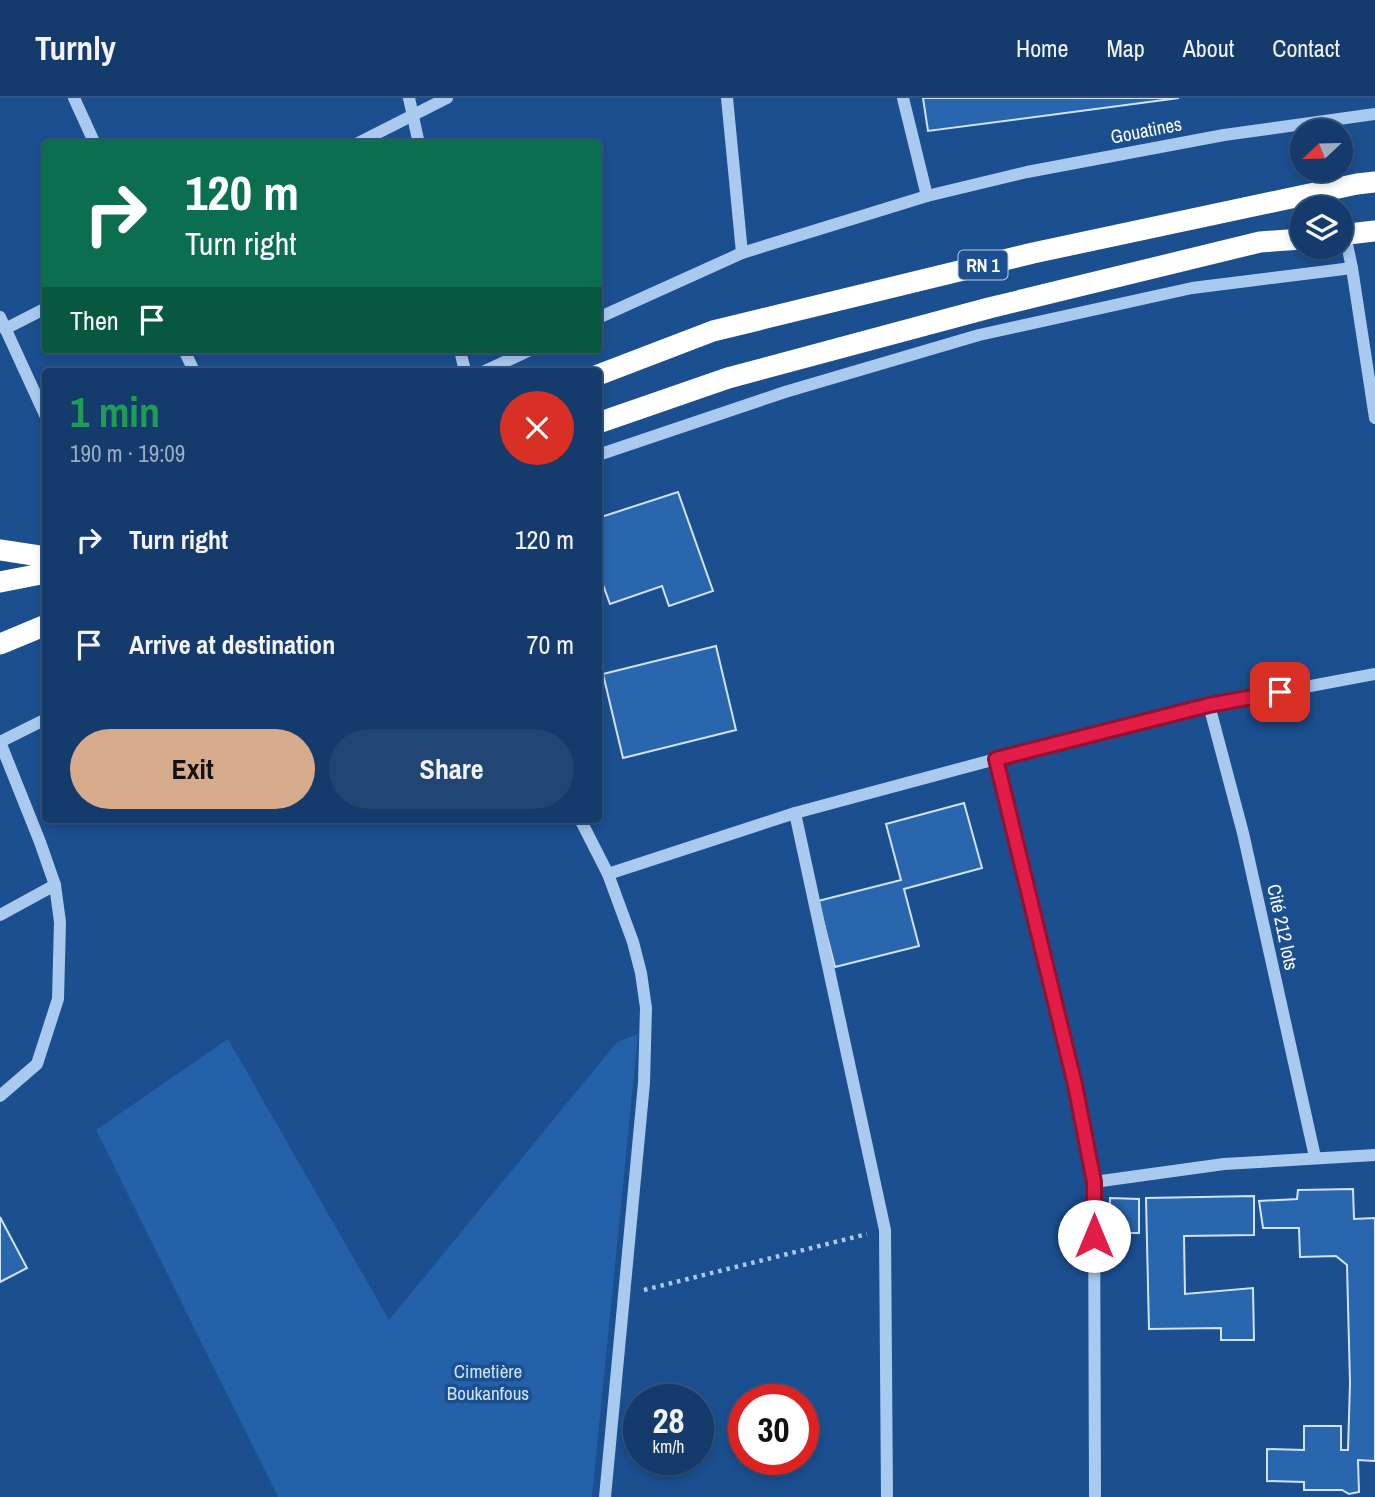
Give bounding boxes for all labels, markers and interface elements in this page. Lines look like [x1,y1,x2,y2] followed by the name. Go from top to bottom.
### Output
[35,26,116,70] text: Turnly
[1016,32,1068,64] text: Home
[1106,32,1145,64] text: Map
[1183,32,1234,64] text: About
[1272,32,1340,64] text: Contact
[1108,110,1184,150] street label: Gouatines
[1290,119,1353,182] north arrow
[1290,119,1353,259] map controls
[185,159,299,225] text: 120 m
[70,168,161,259] icon: right
[1290,196,1353,259] button: layers
[185,222,297,265] text: Turn right
[958,250,1007,280] road number: RN 1
[133,301,171,339] icon: arrive
[70,303,119,338] text: Then
[70,384,160,440] text: 1 min
[500,391,574,465] button: close
[70,438,185,469] text: 190 m · 19:09
[70,521,108,559] icon: right
[129,522,228,557] text: Turn right
[515,522,574,557] text: 120 m
[70,626,108,664] icon: arrive
[129,627,335,662] text: Arrive at destination
[527,627,574,662] text: 70 m
[1250,662,1310,722] pin
[1261,673,1299,711] icon: arrive
[70,729,315,809] button: Exit
[329,729,574,809] button: Share
[1261,882,1305,973] street label: Cité 212 lots
[1057,1199,1131,1273] position arrow
[447,1358,529,1406] park label: Cimetière Boukanfous
[728,1384,819,1475] speed limit sign: 30
[653,1397,684,1444] text: 28
[653,1434,685,1459] text: km/h

